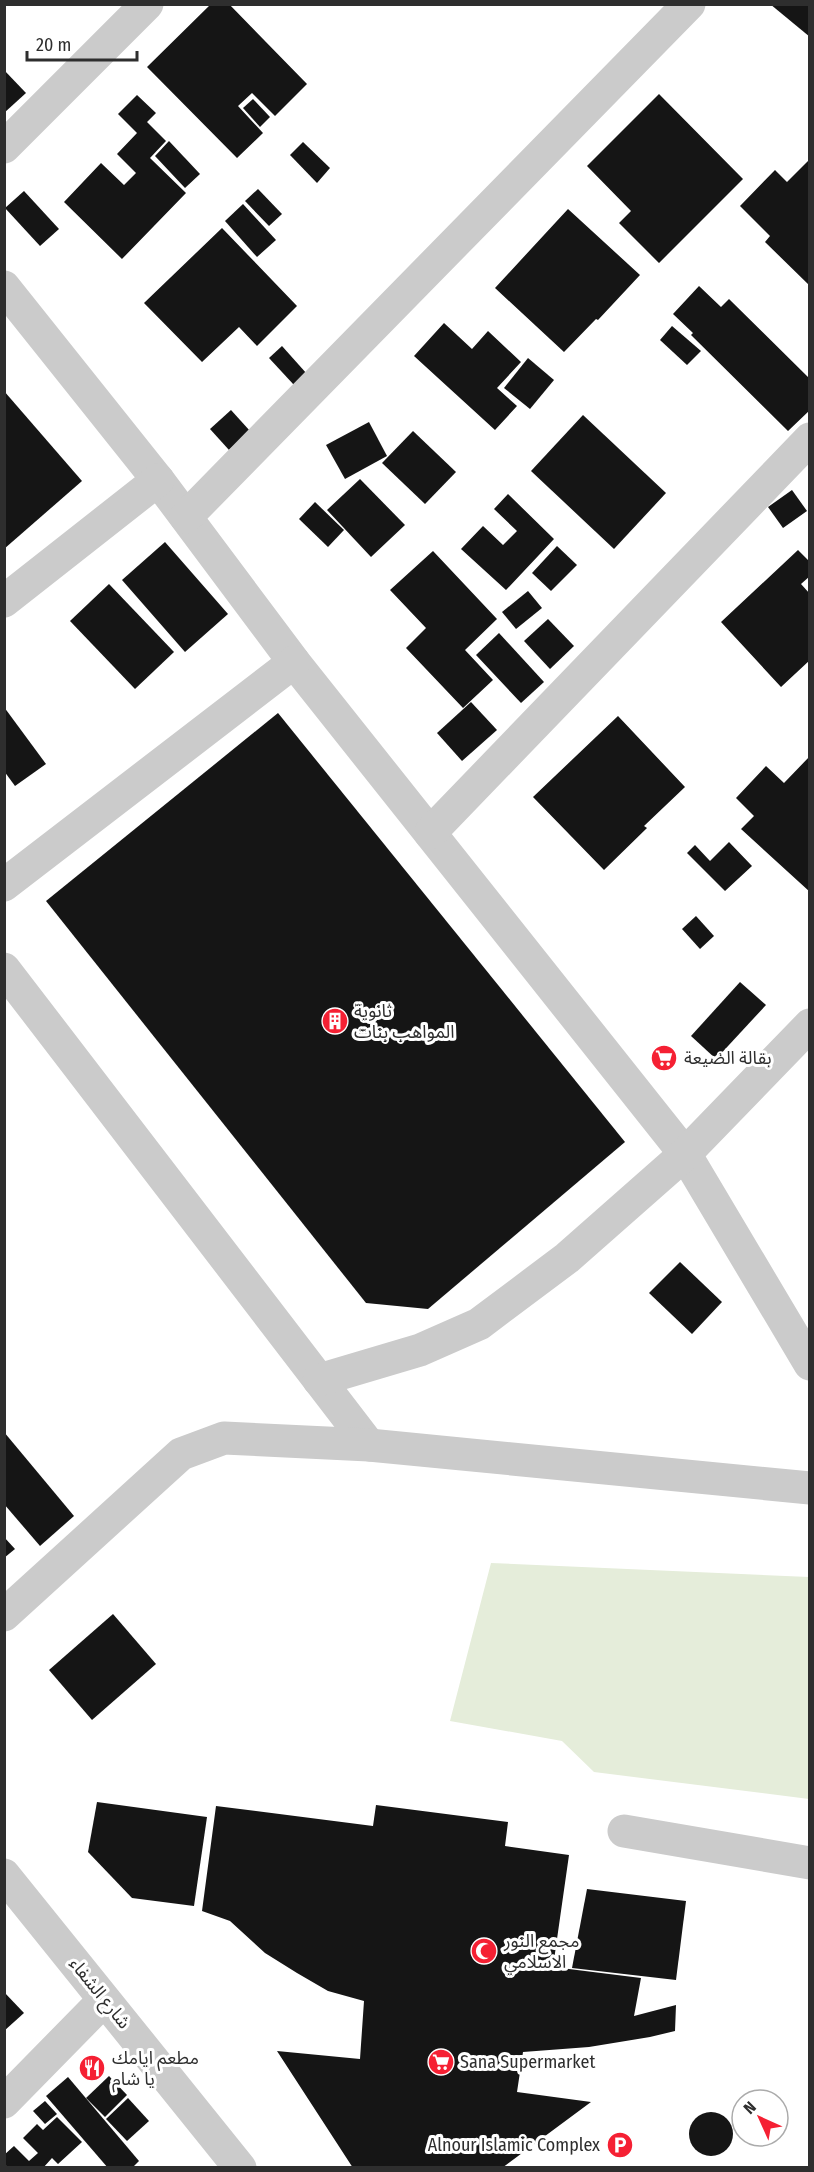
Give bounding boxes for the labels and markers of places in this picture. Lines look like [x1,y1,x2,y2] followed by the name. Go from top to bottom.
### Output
[354,1000,455,1043] place label: ثانوية المواهب بنات
[320,1006,350,1036] building icon: ثانوية المواهب بنات
[649,1043,679,1073] supermarket icon: بقالة الضيعة
[684,1047,772,1069] place label: بقالة الضيعة
[503,1930,579,1975] place label: مجمع النور الاسلامي
[469,1936,499,1966] mosque icon: مجمع النور الاسلامي
[112,2047,199,2093] place label: مطعم ايامك يا شام
[426,2047,456,2077] supermarket icon: Sana Supermarket
[460,2051,595,2073] place label: Sana Supermarket
[77,2053,107,2083] restaurant icon: مطعم ايامك يا شام
[605,2130,635,2160] parking icon: Alnour Islamic Complex
[428,2134,600,2156] place label: Alnour Islamic Complex

